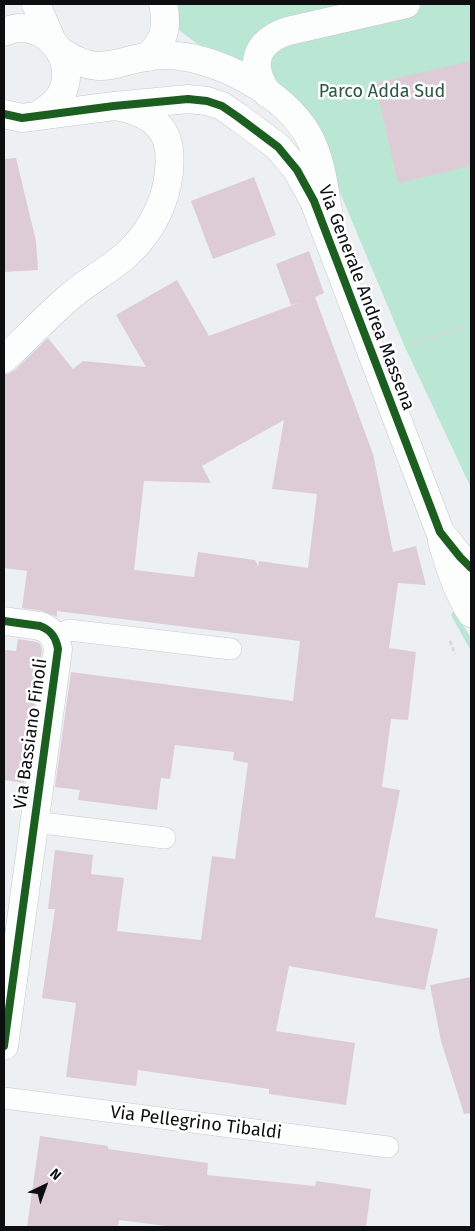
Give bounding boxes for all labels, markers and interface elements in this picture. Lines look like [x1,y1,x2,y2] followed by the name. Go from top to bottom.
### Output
[319,81,445,103] park label: Parco Adda Sud
[313,182,419,414] street label: Via Generale Andrea Massena
[10,657,52,811] street label: Via Bassiano Finoli
[109,1102,283,1144] street label: Via Pellegrino Tibaldi
[20,1161,70,1211] north arrow
[46,1165,65,1184] text: N

